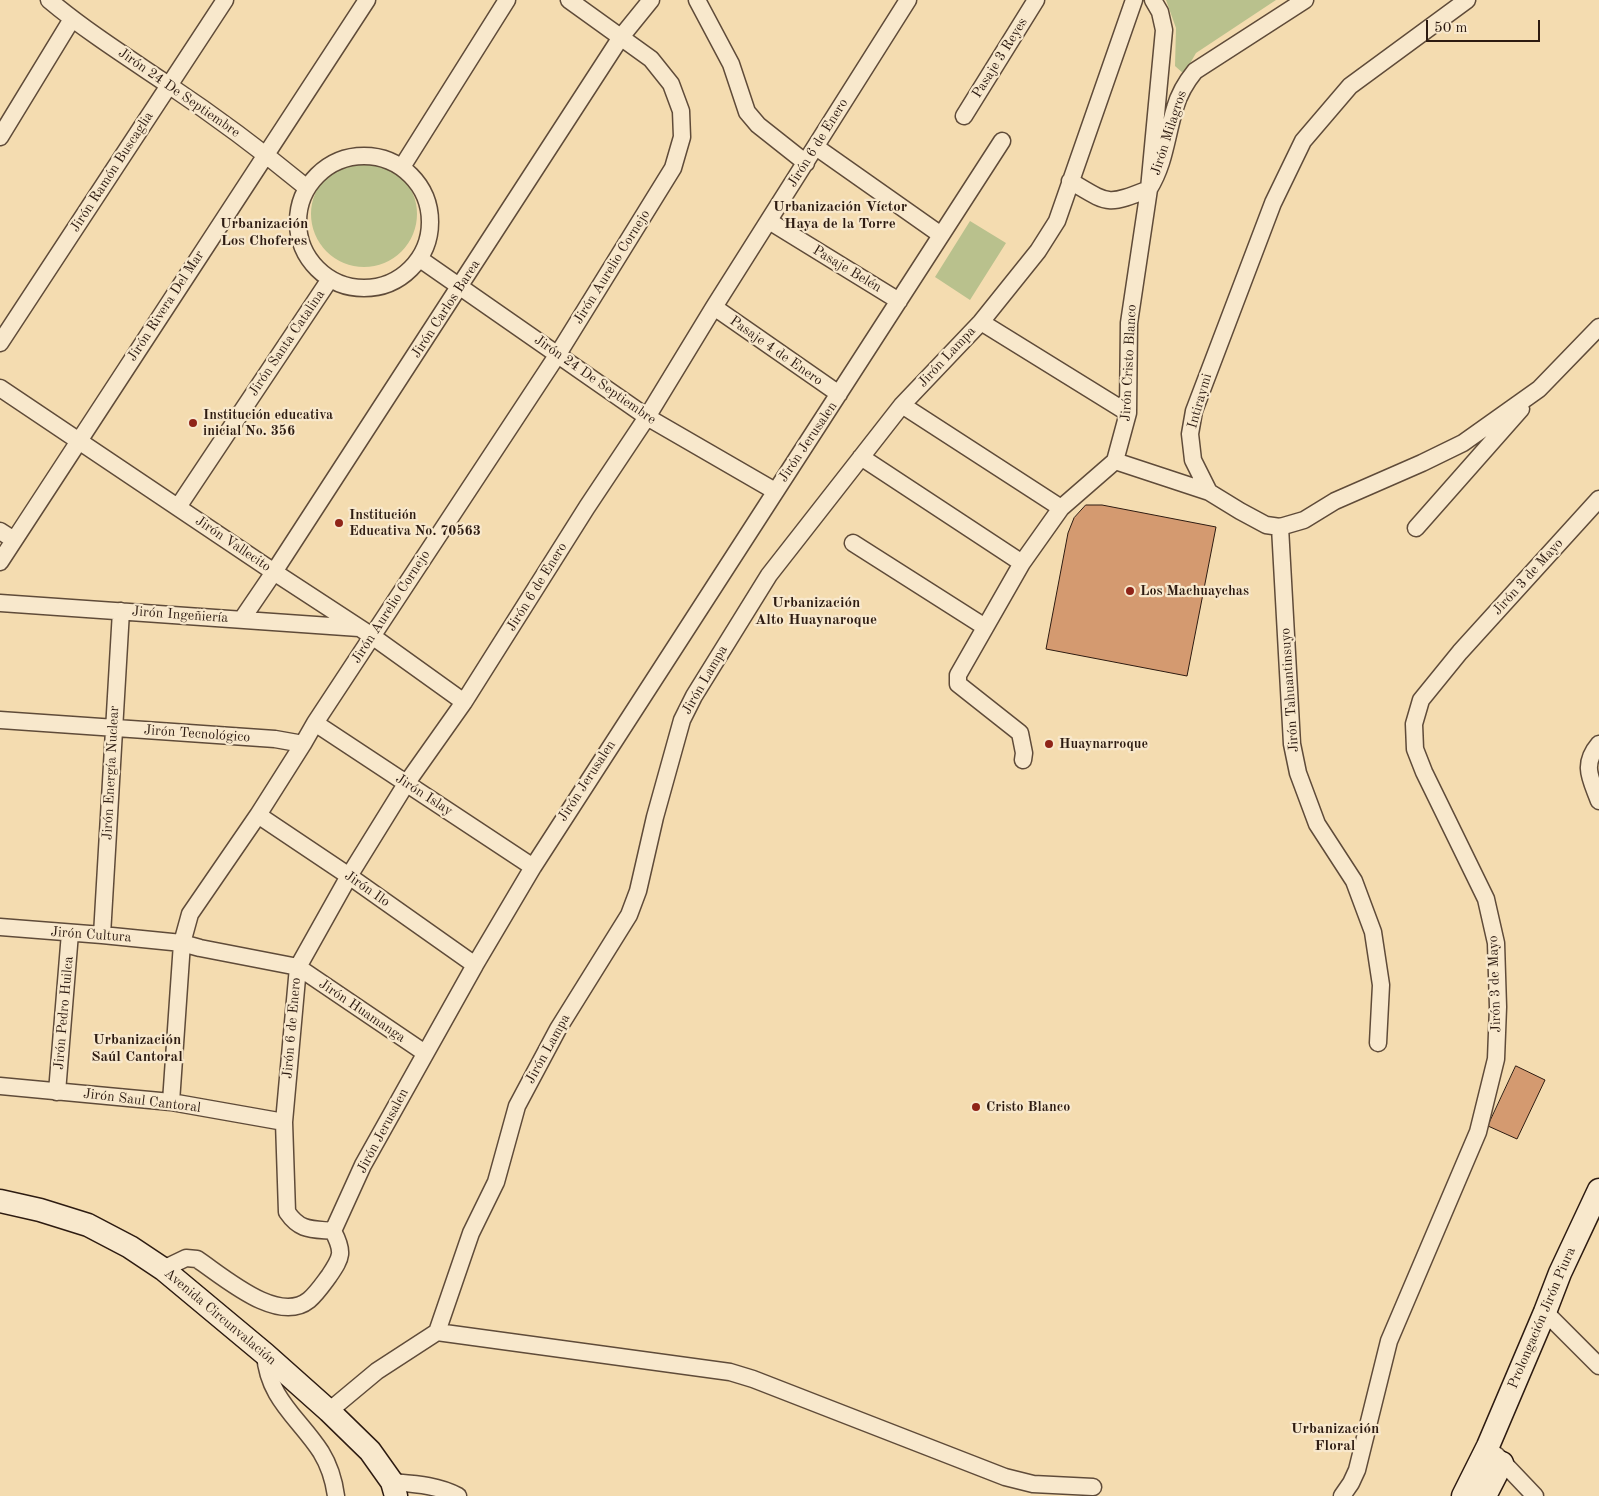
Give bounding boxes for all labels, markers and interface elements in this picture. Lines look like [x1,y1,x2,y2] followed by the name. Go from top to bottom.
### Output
[1429,10,1543,42] scale bar
[969,15,1031,101] street label: Pasaje 3 Reyes
[1434,21,1468,36] text: 50 m
[115,45,243,141] street label: Jirón 24 De Septiembre
[1147,89,1191,177] street label: Jirón Milagros
[784,95,852,191] street label: Jirón 6 de Enero
[67,109,157,235] street label: Jirón Ramón Buscaglia
[773,198,907,233] district label: Urbanización Víctor Haya de la Torre
[570,207,654,327] street label: Jirón Aurelio Cornejo
[220,215,308,250] district label: Urbanización Los Choferes
[809,242,885,296] street label: Pasaje Belén
[124,248,208,364] street label: Jirón Rivera Del Mar
[408,257,484,361] street label: Jirón Carlos Barea
[245,287,329,399] street label: Jirón Santa Catalina
[1118,304,1140,422] street label: Jirón Cristo Blanco
[726,313,826,389] street label: Pasaje 4 de Enero
[915,323,979,391] street label: Jirón Lampa
[531,332,659,428] street label: Jirón 24 De Septiembre
[1184,372,1216,430] street label: Intiraymi
[775,399,841,485] street label: Jirón Jerusalen
[203,407,333,440] place label: Institución educativa inicial No. 356
[187,417,199,429] marker: Institución educativa inicial No. 356
[349,507,481,540] place label: Institución Educativa No. 70563
[192,512,274,576] street label: Jirón Vallecito
[333,517,345,529] marker: Institución Educativa No. 70563
[1489,535,1567,619] street label: Jirón 3 de Mayo
[503,539,571,635] street label: Jirón 6 de Enero
[348,547,434,667] street label: Jirón Aurelio Cornejo
[1140,583,1249,599] place label: Los Machuaychas
[1124,585,1136,597] marker: Los Machuaychas
[755,594,877,629] district label: Urbanización Alto Huaynaroque
[131,603,229,627] street label: Jirón Ingeñiería
[1277,627,1303,753] street label: Jirón Tahuantinsuyo
[678,642,732,718] street label: Jirón Lampa
[99,705,123,841] street label: Jirón Energía Nuclear
[143,722,251,746] street label: Jirón Tecnológico
[1059,736,1148,752] place label: Huaynarroque
[554,737,620,825] street label: Jirón Jerusalen
[1043,738,1055,750] marker: Huaynarroque
[392,770,456,820] street label: Jirón Islay
[341,867,393,911] street label: Jirón Ilo
[50,924,132,946] street label: Jirón Cultura
[1485,935,1505,1033] street label: Jirón 3 de Mayo
[51,956,77,1070] street label: Jirón Pedro Huilca
[315,976,409,1046] street label: Jirón Huamanga
[279,977,305,1079] street label: Jirón 6 de Enero
[522,1011,574,1087] street label: Jirón Lampa
[91,1031,183,1066] district label: Urbanización Saúl Cantoral
[82,1085,202,1117] street label: Jirón Saul Cantoral
[354,1086,412,1176] street label: Jirón Jerusalen
[986,1099,1070,1115] place label: Cristo Blanco
[970,1101,982,1113] marker: Cristo Blanco
[1505,1245,1579,1391] street label: Prolongación Jirón Piura
[160,1265,280,1369] street label: Avenida Circunvalación
[1291,1420,1379,1455] district label: Urbanización Floral

